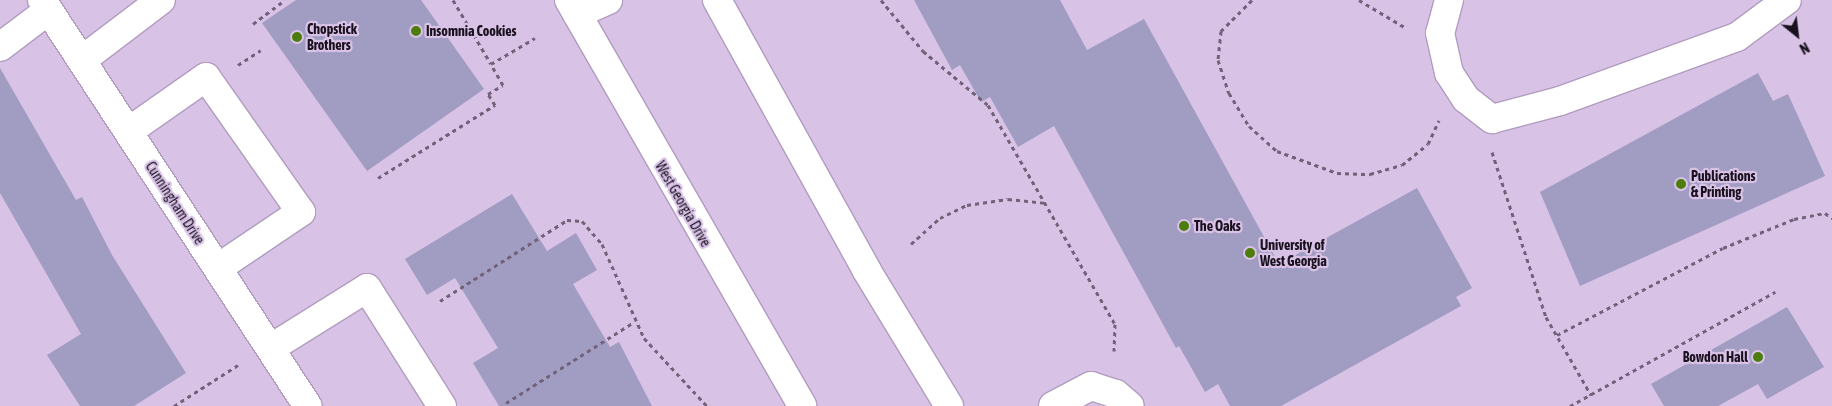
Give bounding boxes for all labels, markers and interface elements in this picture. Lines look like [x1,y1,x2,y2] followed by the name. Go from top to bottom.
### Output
[1772,10,1822,60] north arrow
[307,21,357,54] place label: Chopstick Brothers
[426,23,516,39] place label: Insomnia Cookies
[410,25,422,37] marker: Insomnia Cookies
[291,31,303,43] marker: Chopstick Brothers
[1797,39,1812,57] text: N
[652,158,714,250] street label: West Georgia Drive
[142,159,208,247] street label: Cunningham Drive
[1691,168,1755,200] place label: Publications & Printing
[1675,178,1687,190] marker: Publications & Printing
[1194,218,1241,234] place label: The Oaks
[1178,220,1190,232] marker: The Oaks
[1260,237,1327,270] place label: University of West Georgia
[1244,247,1256,259] marker: University of West Georgia
[1683,349,1748,365] place label: Bowdon Hall
[1752,351,1764,363] marker: Bowdon Hall

